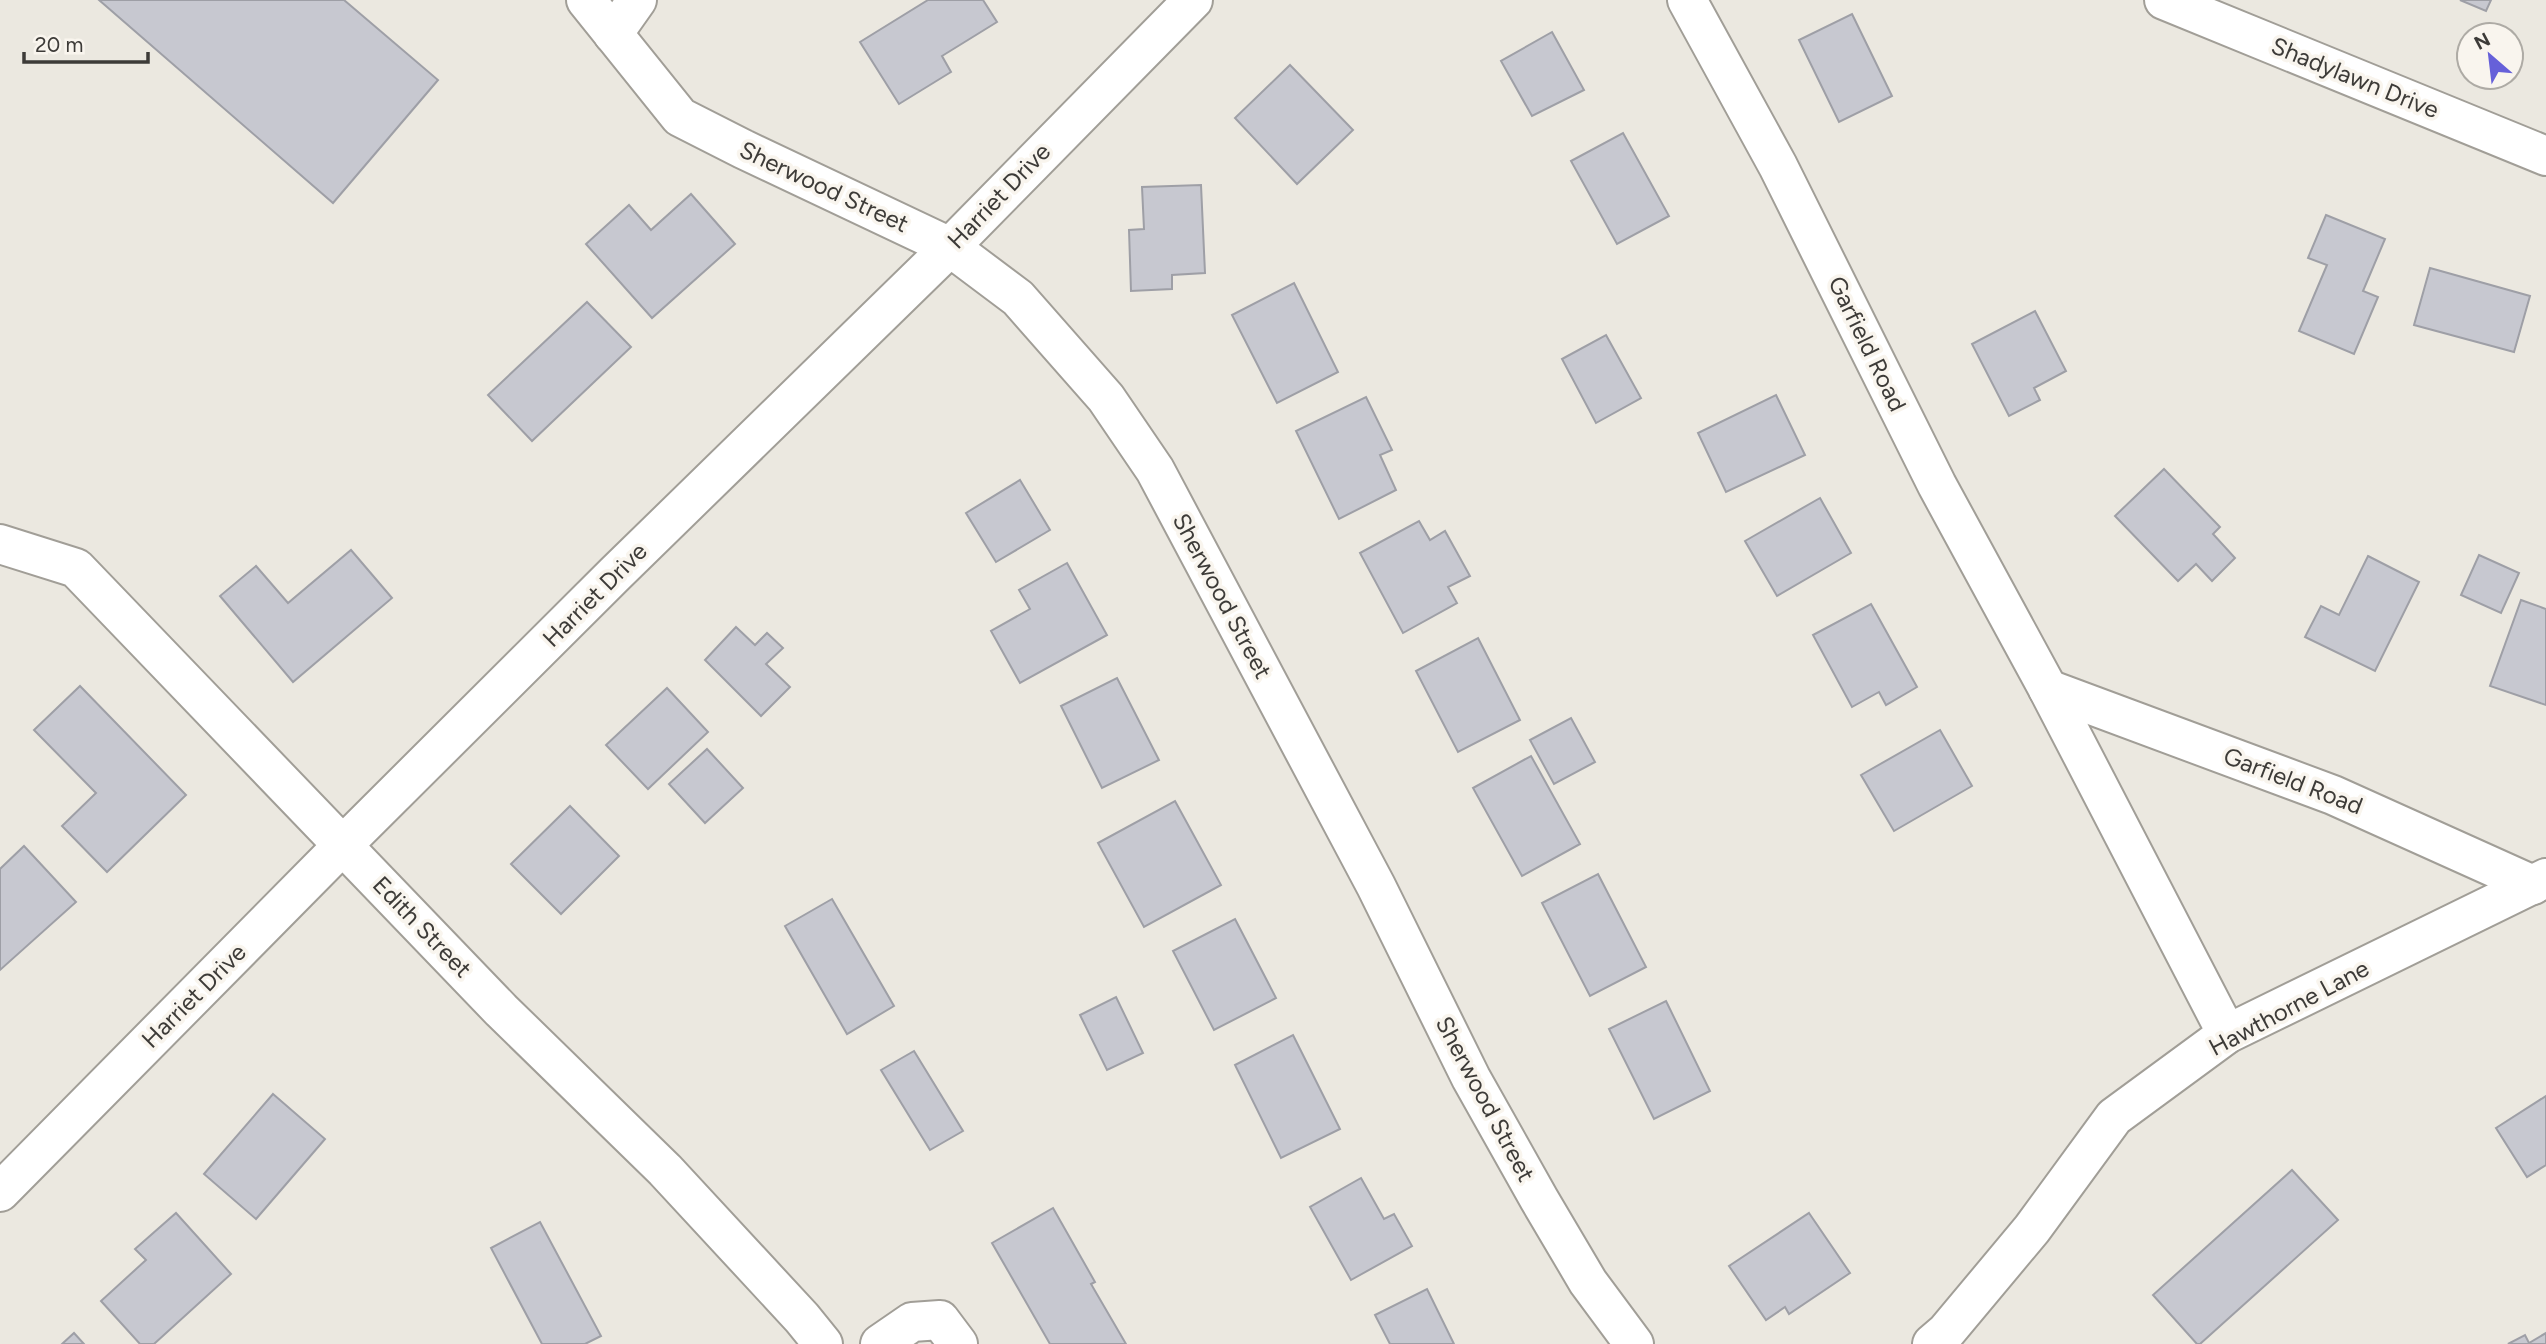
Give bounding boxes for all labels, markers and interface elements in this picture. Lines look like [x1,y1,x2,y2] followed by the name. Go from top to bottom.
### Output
[24,21,149,65] scale bar
[2455,21,2525,91] north arrow
[2470,28,2494,55] text: N
[2267,31,2443,124] street label: Shadylawn Drive
[35,32,83,57] text: 20 m
[735,135,913,238] street label: Sherwood Street
[941,137,1056,255] street label: Harriet Drive
[1822,272,1913,416] street label: Garfield Road
[1167,508,1278,683] street label: Sherwood Street
[536,536,653,653] street label: Harriet Drive
[2220,741,2367,820] street label: Garfield Road
[367,870,478,983] street label: Edith Street
[135,937,252,1054] street label: Harriet Drive
[2204,953,2374,1062] street label: Hawthorne Lane
[1430,1011,1541,1186] street label: Sherwood Street

